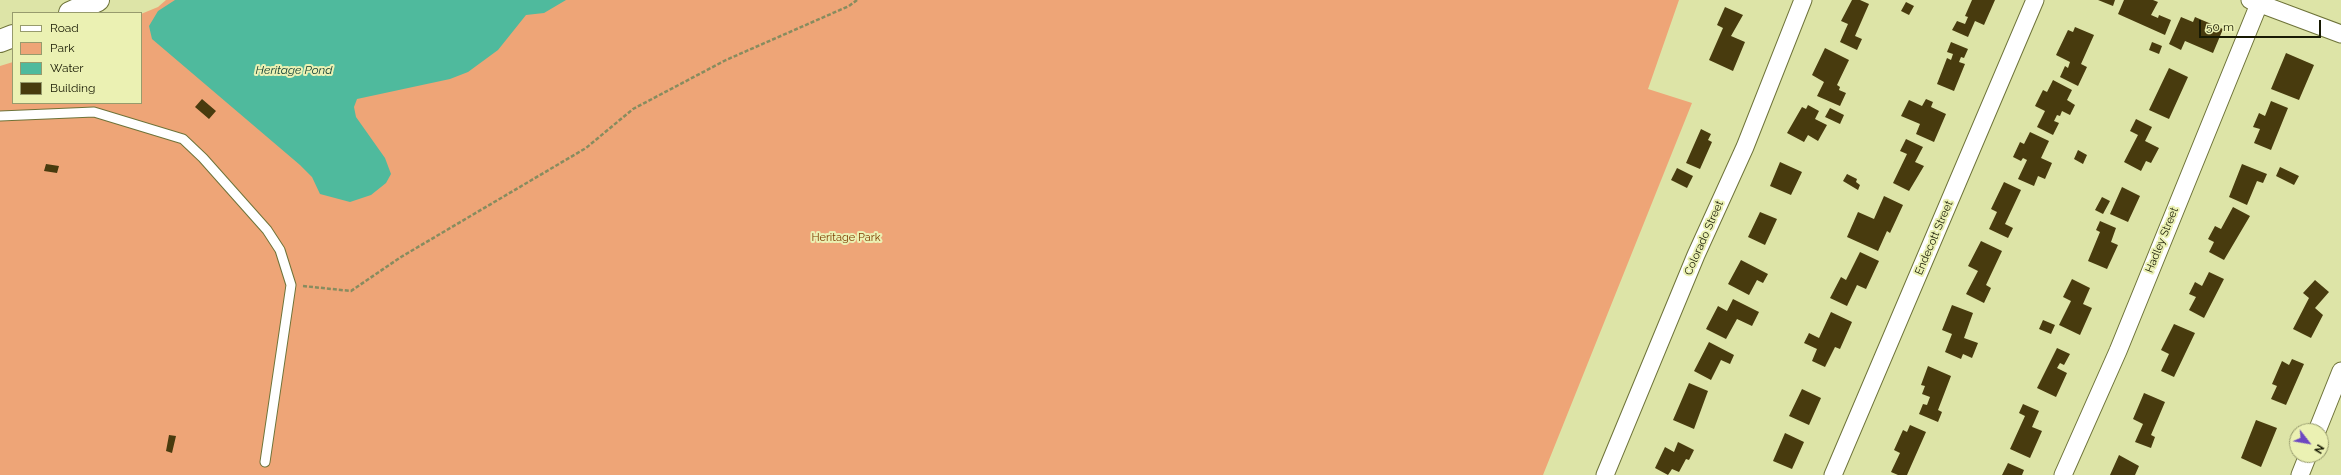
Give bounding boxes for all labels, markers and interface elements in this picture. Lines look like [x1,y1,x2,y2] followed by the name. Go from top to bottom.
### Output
[12,12,142,104] legend
[2201,12,2323,38] scale bar
[2206,20,2234,34] text: 50 m
[50,21,79,35] text: Road
[50,41,75,55] text: Park
[50,61,84,75] text: Water
[256,63,332,77] water label: Heritage Pond
[50,81,96,95] text: Building
[1682,199,1726,277] street label: Colorado Street
[1912,199,1956,277] street label: Endecott Street
[2143,205,2181,275] street label: Hadley Street
[812,231,880,245] park label: Heritage Park
[2289,423,2329,463] north arrow
[2311,442,2327,456] text: N

